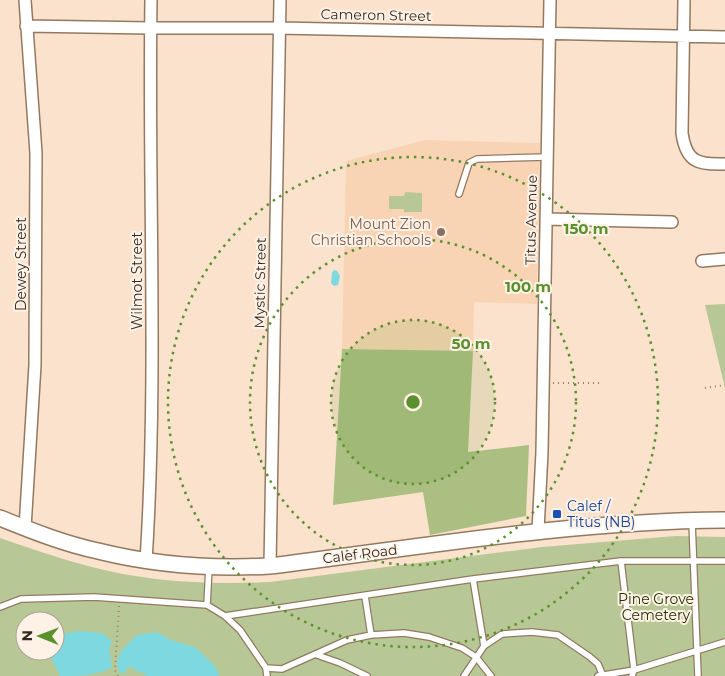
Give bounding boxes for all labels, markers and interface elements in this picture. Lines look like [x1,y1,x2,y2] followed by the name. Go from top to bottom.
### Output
[320,5,432,25] street label: Cameron Street
[521,175,541,265] street label: Titus Avenue
[311,215,431,249] place label: Mount Zion Christian Schools
[12,217,30,311] street label: Dewey Street
[564,219,608,238] text: 150 m
[435,226,447,238] marker: Mount Zion Christian Schools
[128,232,146,330] street label: Wilmot Street
[250,237,270,329] street label: Mystic Street
[505,277,551,296] text: 100 m
[451,334,491,353] text: 50 m
[404,393,422,411] centre of rings
[567,497,635,531] place label: Calef / Titus (NB)
[551,508,563,520] marker: Calef / Titus (NB)
[322,540,398,568] street label: Calef Road
[618,590,694,624] park label: Pine Grove Cemetery
[15,611,65,661] north arrow
[18,630,36,642] text: N

